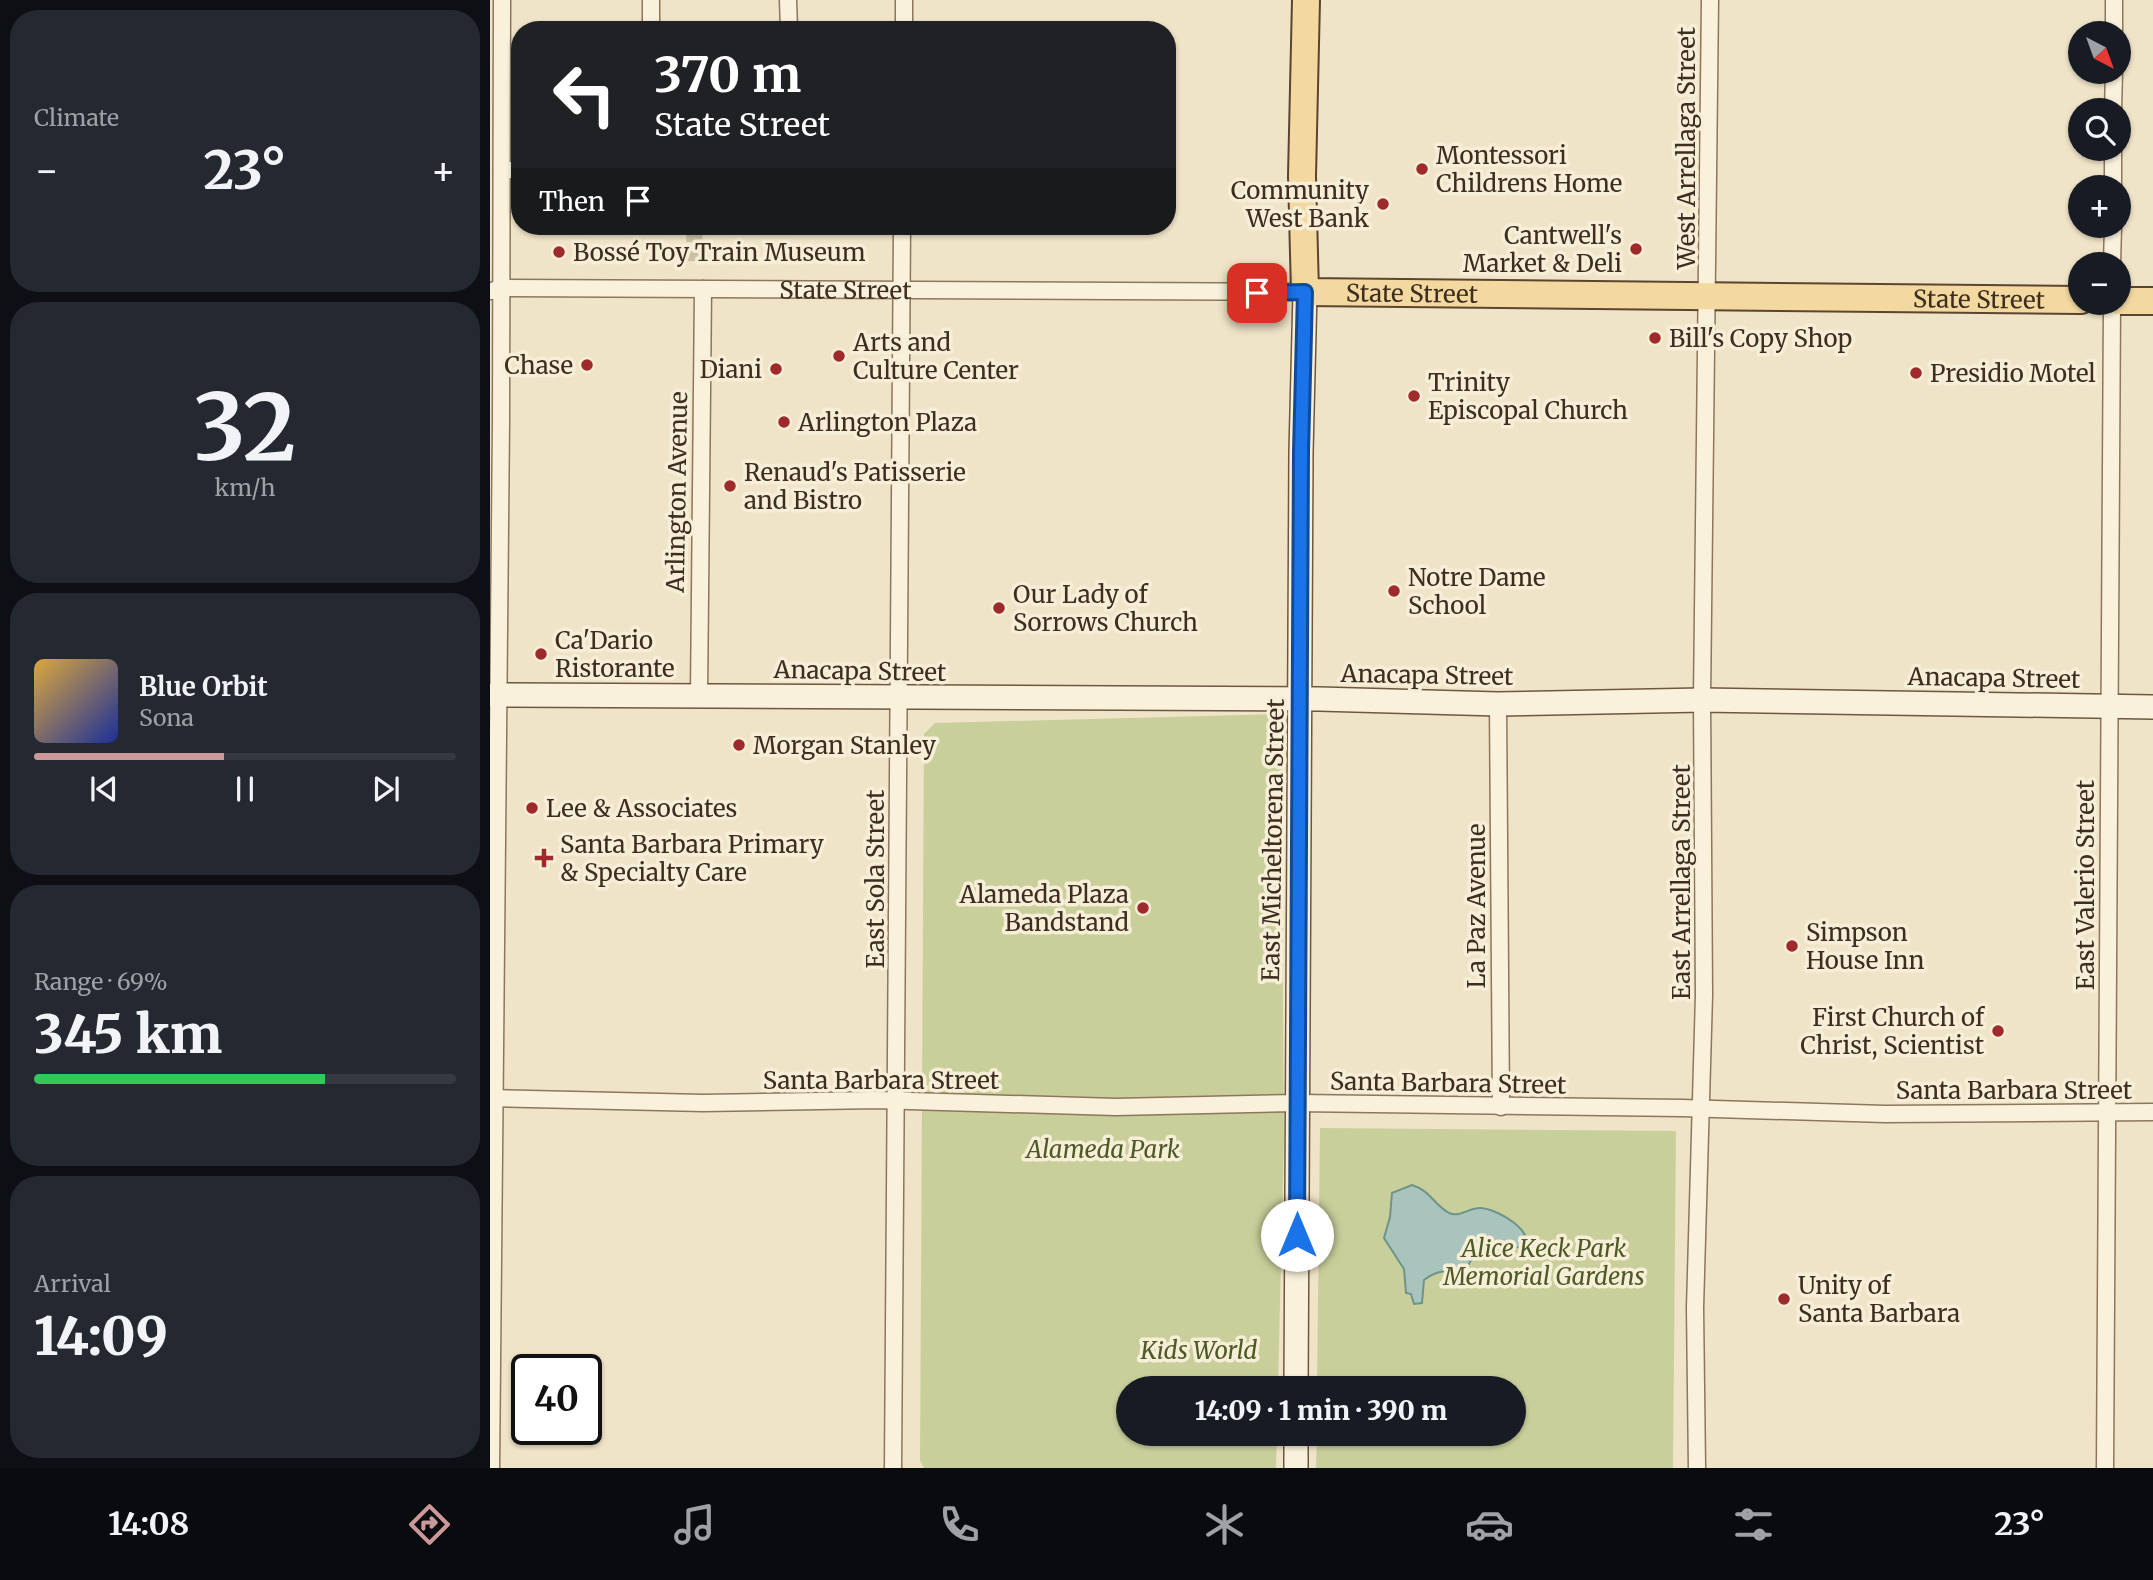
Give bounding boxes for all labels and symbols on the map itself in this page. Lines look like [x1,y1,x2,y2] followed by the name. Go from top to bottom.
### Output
[2068,21,2132,84] north arrow
[1671,26,1702,270] street label: West Arrellaga Street
[1436,140,1622,199] place label: Montessori Childrens Home
[1414,161,1430,177] marker: Montessori Childrens Home
[1231,175,1370,234] place label: Community West Bank
[1375,196,1391,212] marker: Community West Bank
[1463,220,1622,279] place label: Cantwell's Market & Deli
[573,237,866,268] place label: Bossé Toy Train Museum
[1628,241,1644,257] marker: Cantwell's Market & Deli
[551,244,567,260] marker: Bossé Toy Train Museum
[1227,263,1287,323] pin
[779,274,912,306] street label: State Street
[1346,277,1479,309] street label: State Street
[1913,283,2046,315] street label: State Street
[1669,323,1852,354] place label: Bill's Copy Shop
[852,327,1019,386] place label: Arts and Culture Center
[1647,330,1663,346] marker: Bill's Copy Shop
[831,348,847,364] marker: Arts and Culture Center
[504,350,573,381] place label: Chase
[700,354,762,385] place label: Diani
[579,357,595,373] marker: Chase
[1930,358,2096,389] place label: Presidio Motel
[768,361,784,377] marker: Diani
[1908,365,1924,381] marker: Presidio Motel
[1428,367,1628,426] place label: Trinity Episcopal Church
[1406,388,1422,404] marker: Trinity Episcopal Church
[660,391,694,594] street label: Arlington Avenue
[797,407,977,438] place label: Arlington Plaza
[776,414,792,430] marker: Arlington Plaza
[744,457,966,516] place label: Renaud's Patisserie and Bistro
[722,478,738,494] marker: Renaud's Patisserie and Bistro
[1408,562,1546,621] place label: Notre Dame School
[1013,579,1198,638] place label: Our Lady of Sorrows Church
[1386,583,1402,599] marker: Notre Dame School
[991,600,1007,616] marker: Our Lady of Sorrows Church
[555,625,674,684] place label: Ca'Dario Ristorante
[533,646,549,662] marker: Ca'Dario Ristorante
[772,654,947,688] street label: Anacapa Street
[1339,658,1514,692] street label: Anacapa Street
[1906,661,2081,695] street label: Anacapa Street
[1255,698,1291,982] street label: East Micheltorena Street
[753,730,936,761] place label: Morgan Stanley
[731,737,747,753] marker: Morgan Stanley
[1666,763,1697,1000] street label: East Arrellaga Street
[2070,779,2101,990] street label: East Valerio Street
[860,789,891,968] street label: East Sola Street
[546,793,737,824] place label: Lee & Associates
[524,800,540,816] marker: Lee & Associates
[1461,823,1492,989] street label: La Paz Avenue
[560,829,824,888] place label: Santa Barbara Primary & Specialty Care
[534,848,554,868] marker: Santa Barbara Primary & Specialty Care
[959,879,1129,938] place label: Alameda Plaza Bandstand
[1135,900,1151,916] marker: Alameda Plaza Bandstand
[1806,917,1924,976] place label: Simpson House Inn
[1784,938,1800,954] marker: Simpson House Inn
[1800,1002,1985,1061] place label: First Church of Christ, Scientist
[1990,1023,2006,1039] marker: First Church of Christ, Scientist
[763,1065,1000,1096] street label: Santa Barbara Street
[1330,1065,1567,1101] street label: Santa Barbara Street
[1896,1075,2133,1106] street label: Santa Barbara Street
[1024,1134,1180,1165] park label: Alameda Park
[1260,1198,1334,1272] position arrow
[1442,1233,1645,1292] park label: Alice Keck Park Memorial Gardens
[1798,1270,1960,1329] place label: Unity of Santa Barbara
[1776,1291,1792,1307] marker: Unity of Santa Barbara
[1140,1335,1257,1366] park label: Kids World
[511,1354,602,1445] speed limit sign: 40

